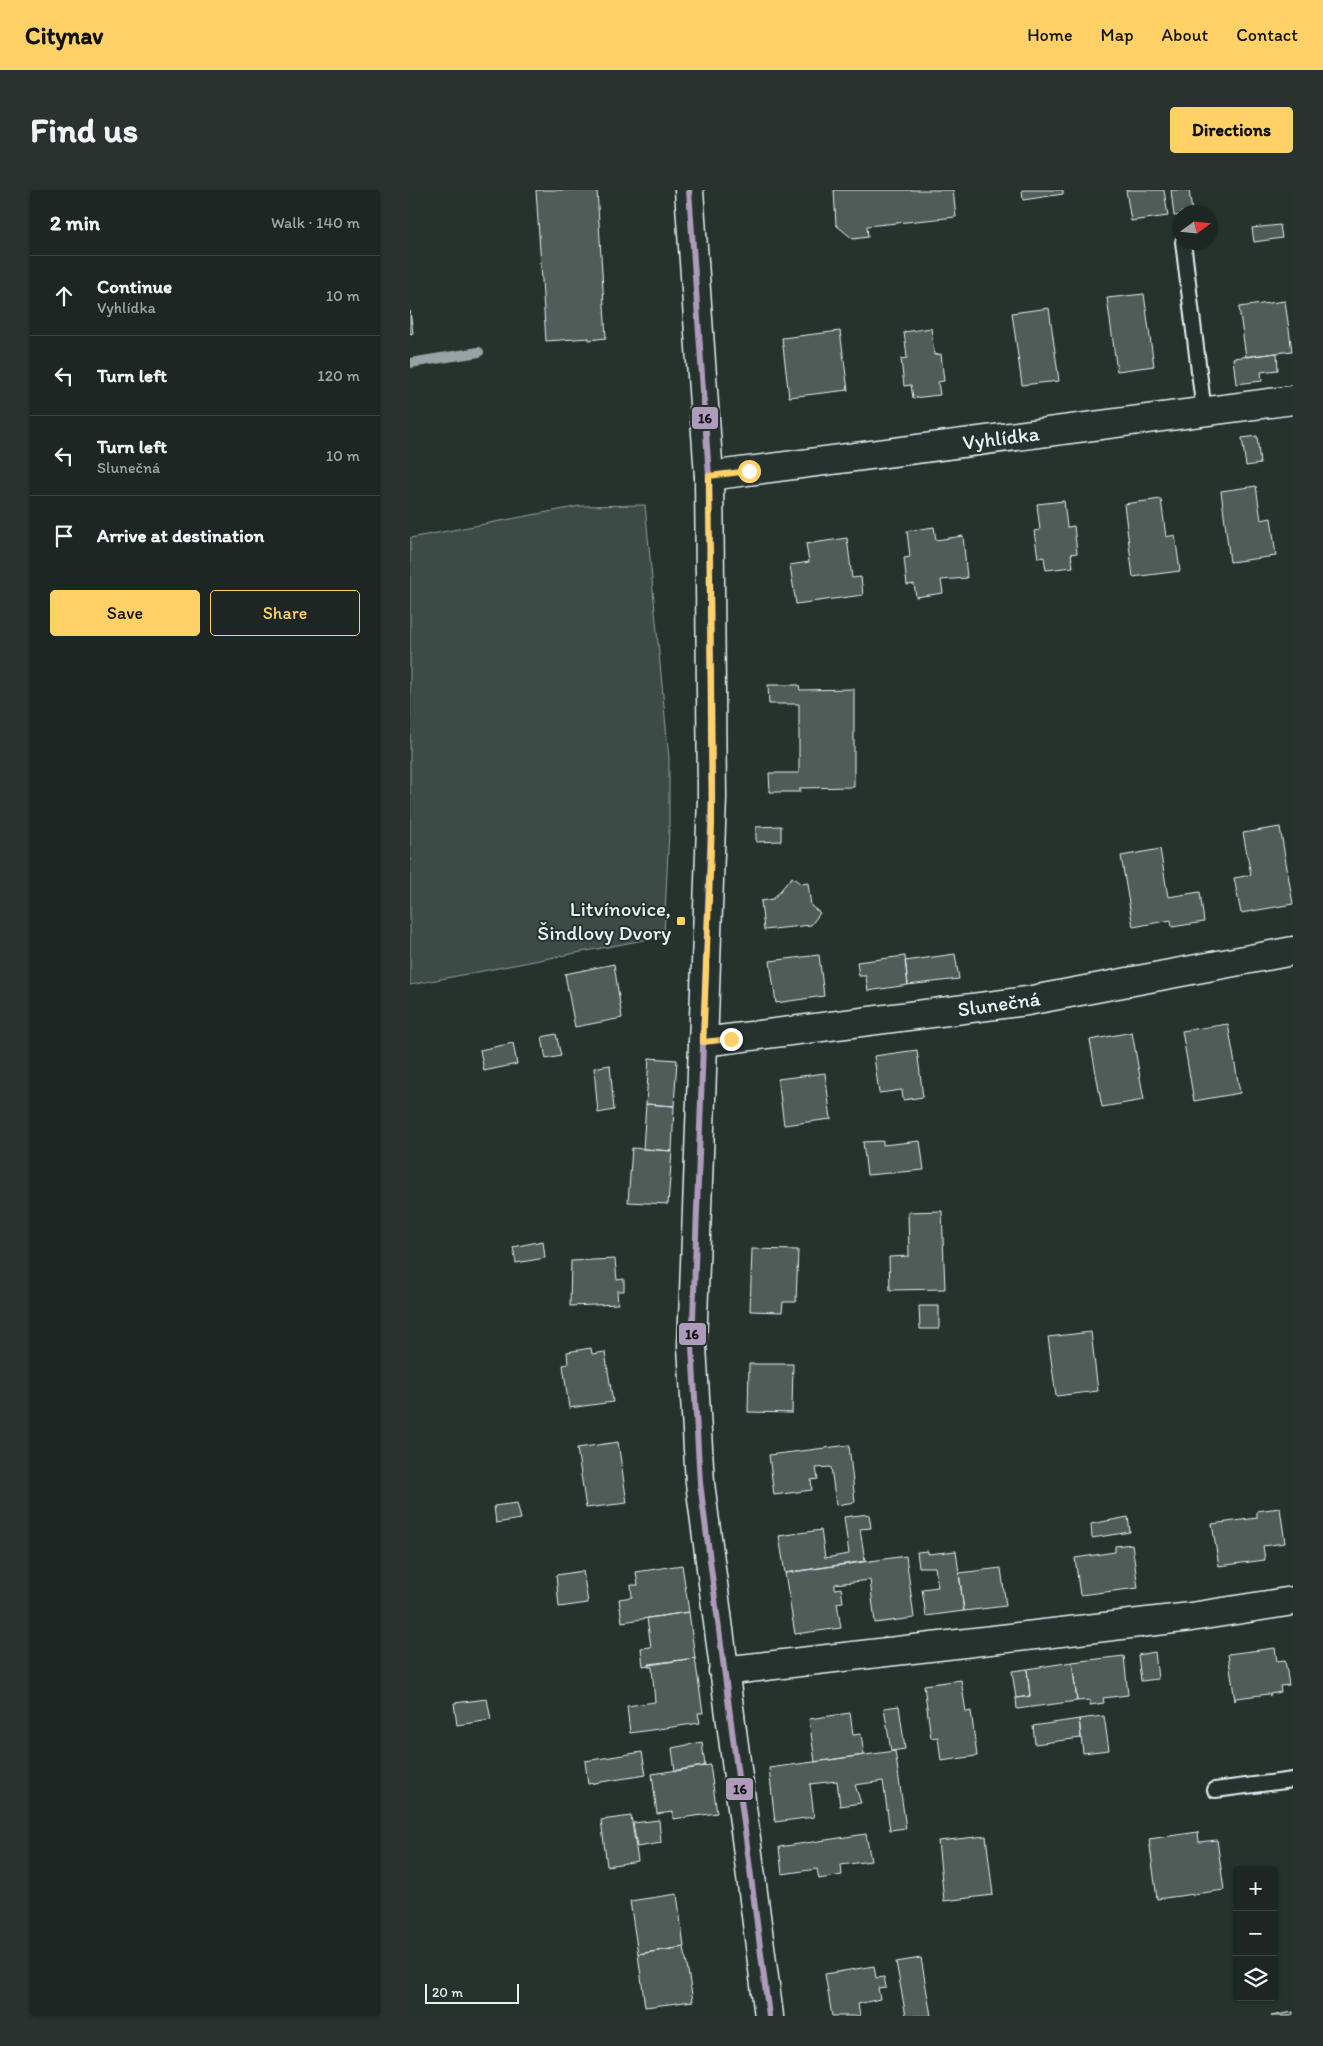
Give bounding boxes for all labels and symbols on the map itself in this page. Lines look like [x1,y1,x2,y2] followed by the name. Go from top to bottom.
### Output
[1173,205,1218,250] north arrow
[691,406,719,430] line badge: 16
[698,410,713,427] text: 16
[961,420,1041,455] street label: Vyhlídka
[738,460,761,483] route start
[537,896,671,945] place label: Litvínovice, Šindlovy Dvory
[675,915,687,927] marker: Litvínovice, Šindlovy Dvory
[956,985,1042,1022] street label: Slunečná
[720,1028,743,1051] route end
[678,1322,707,1346] line badge: 16
[685,1326,700,1343] text: 16
[725,1777,754,1801] line badge: 16
[733,1781,748,1798] text: 16
[425,1981,519,2004] scale bar

